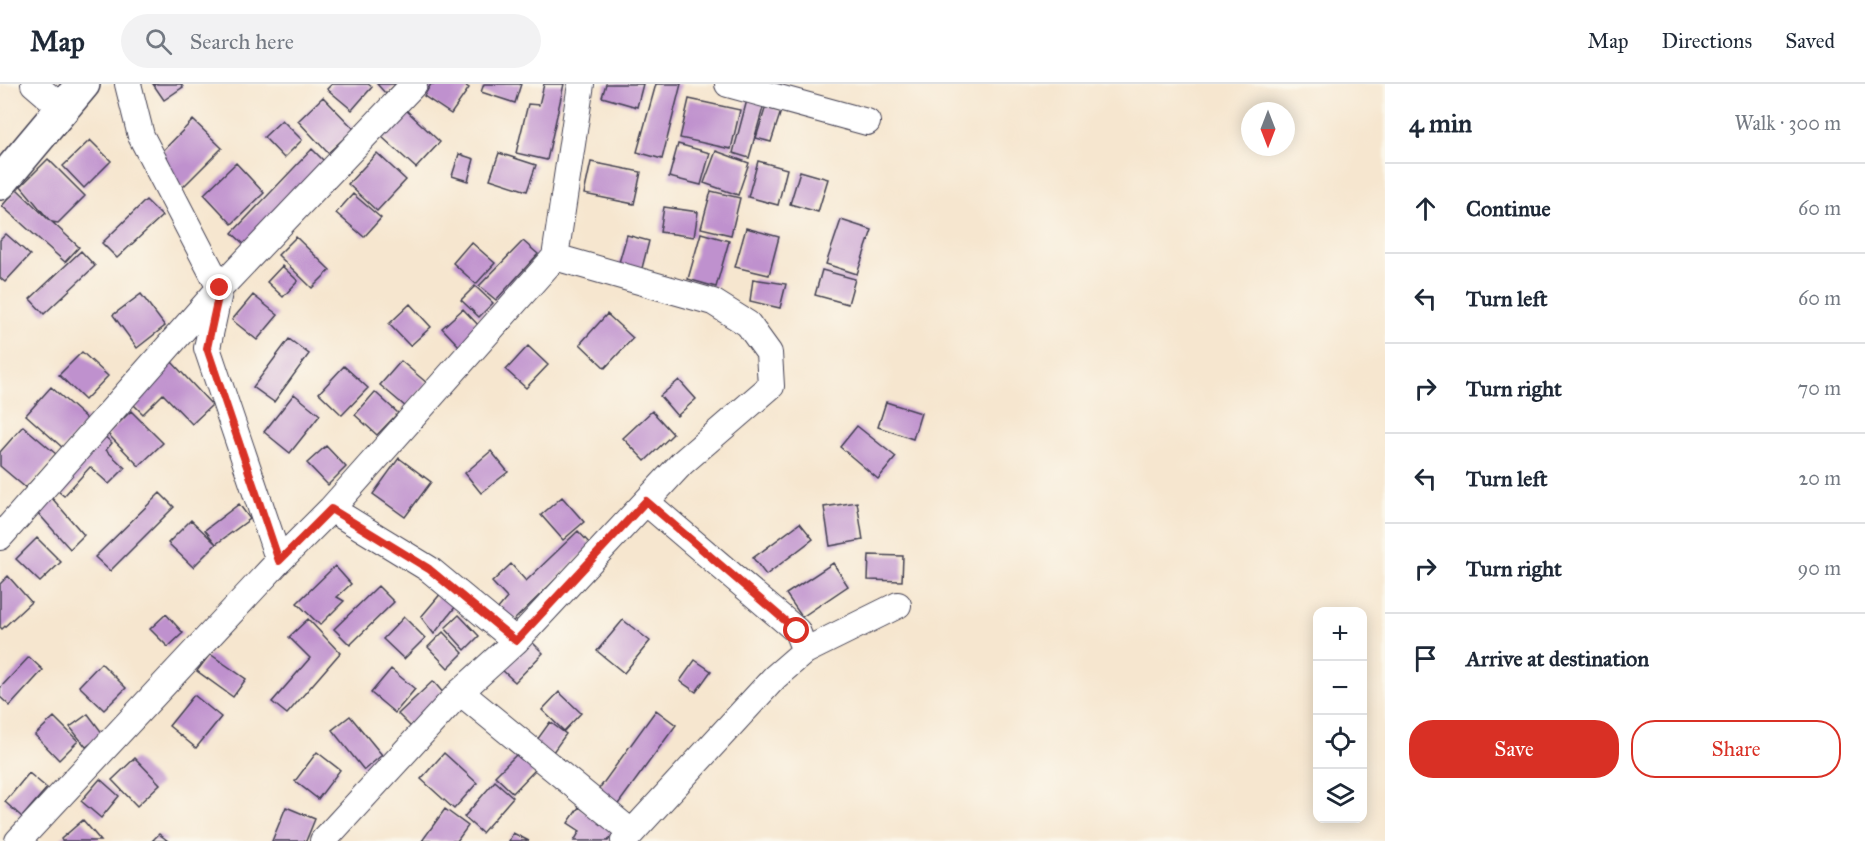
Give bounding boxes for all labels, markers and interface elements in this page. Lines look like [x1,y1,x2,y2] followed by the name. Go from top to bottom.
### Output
[121,14,541,68] search box
[30,24,85,59] text: Map
[142,25,175,58] icon: search
[190,28,294,55] text: Search here
[1588,28,1629,54] text: Map
[1662,28,1752,54] text: Directions
[1785,28,1835,54] text: Saved
[1241,102,1295,156] north arrow
[1409,107,1472,139] text: 4 min
[1734,111,1841,135] text: Walk · 300 m
[1409,192,1442,225] icon: ahead
[1466,195,1551,222] text: Continue
[1798,196,1841,220] text: 60 m
[206,274,232,300] route end
[1409,282,1442,315] icon: left
[1466,285,1548,312] text: Turn left
[1798,286,1841,310] text: 60 m
[1409,372,1442,405] icon: right
[1466,375,1562,402] text: Turn right
[1798,376,1841,400] text: 70 m
[1409,462,1442,495] icon: left
[1466,465,1548,492] text: Turn left
[1798,466,1841,490] text: 20 m
[1409,552,1442,585] icon: right
[1466,555,1562,582] text: Turn right
[1798,556,1841,580] text: 90 m
[1313,607,1367,823] map controls
[1313,607,1367,661] button: +
[783,617,809,643] route start
[1409,642,1442,675] icon: arrive
[1466,645,1649,672] text: Arrive at destination
[1313,661,1367,715] button: −
[1313,715,1367,769] button: locate
[1409,720,1619,778] button: Save
[1631,720,1841,778] button: Share
[1313,769,1367,823] button: layers

